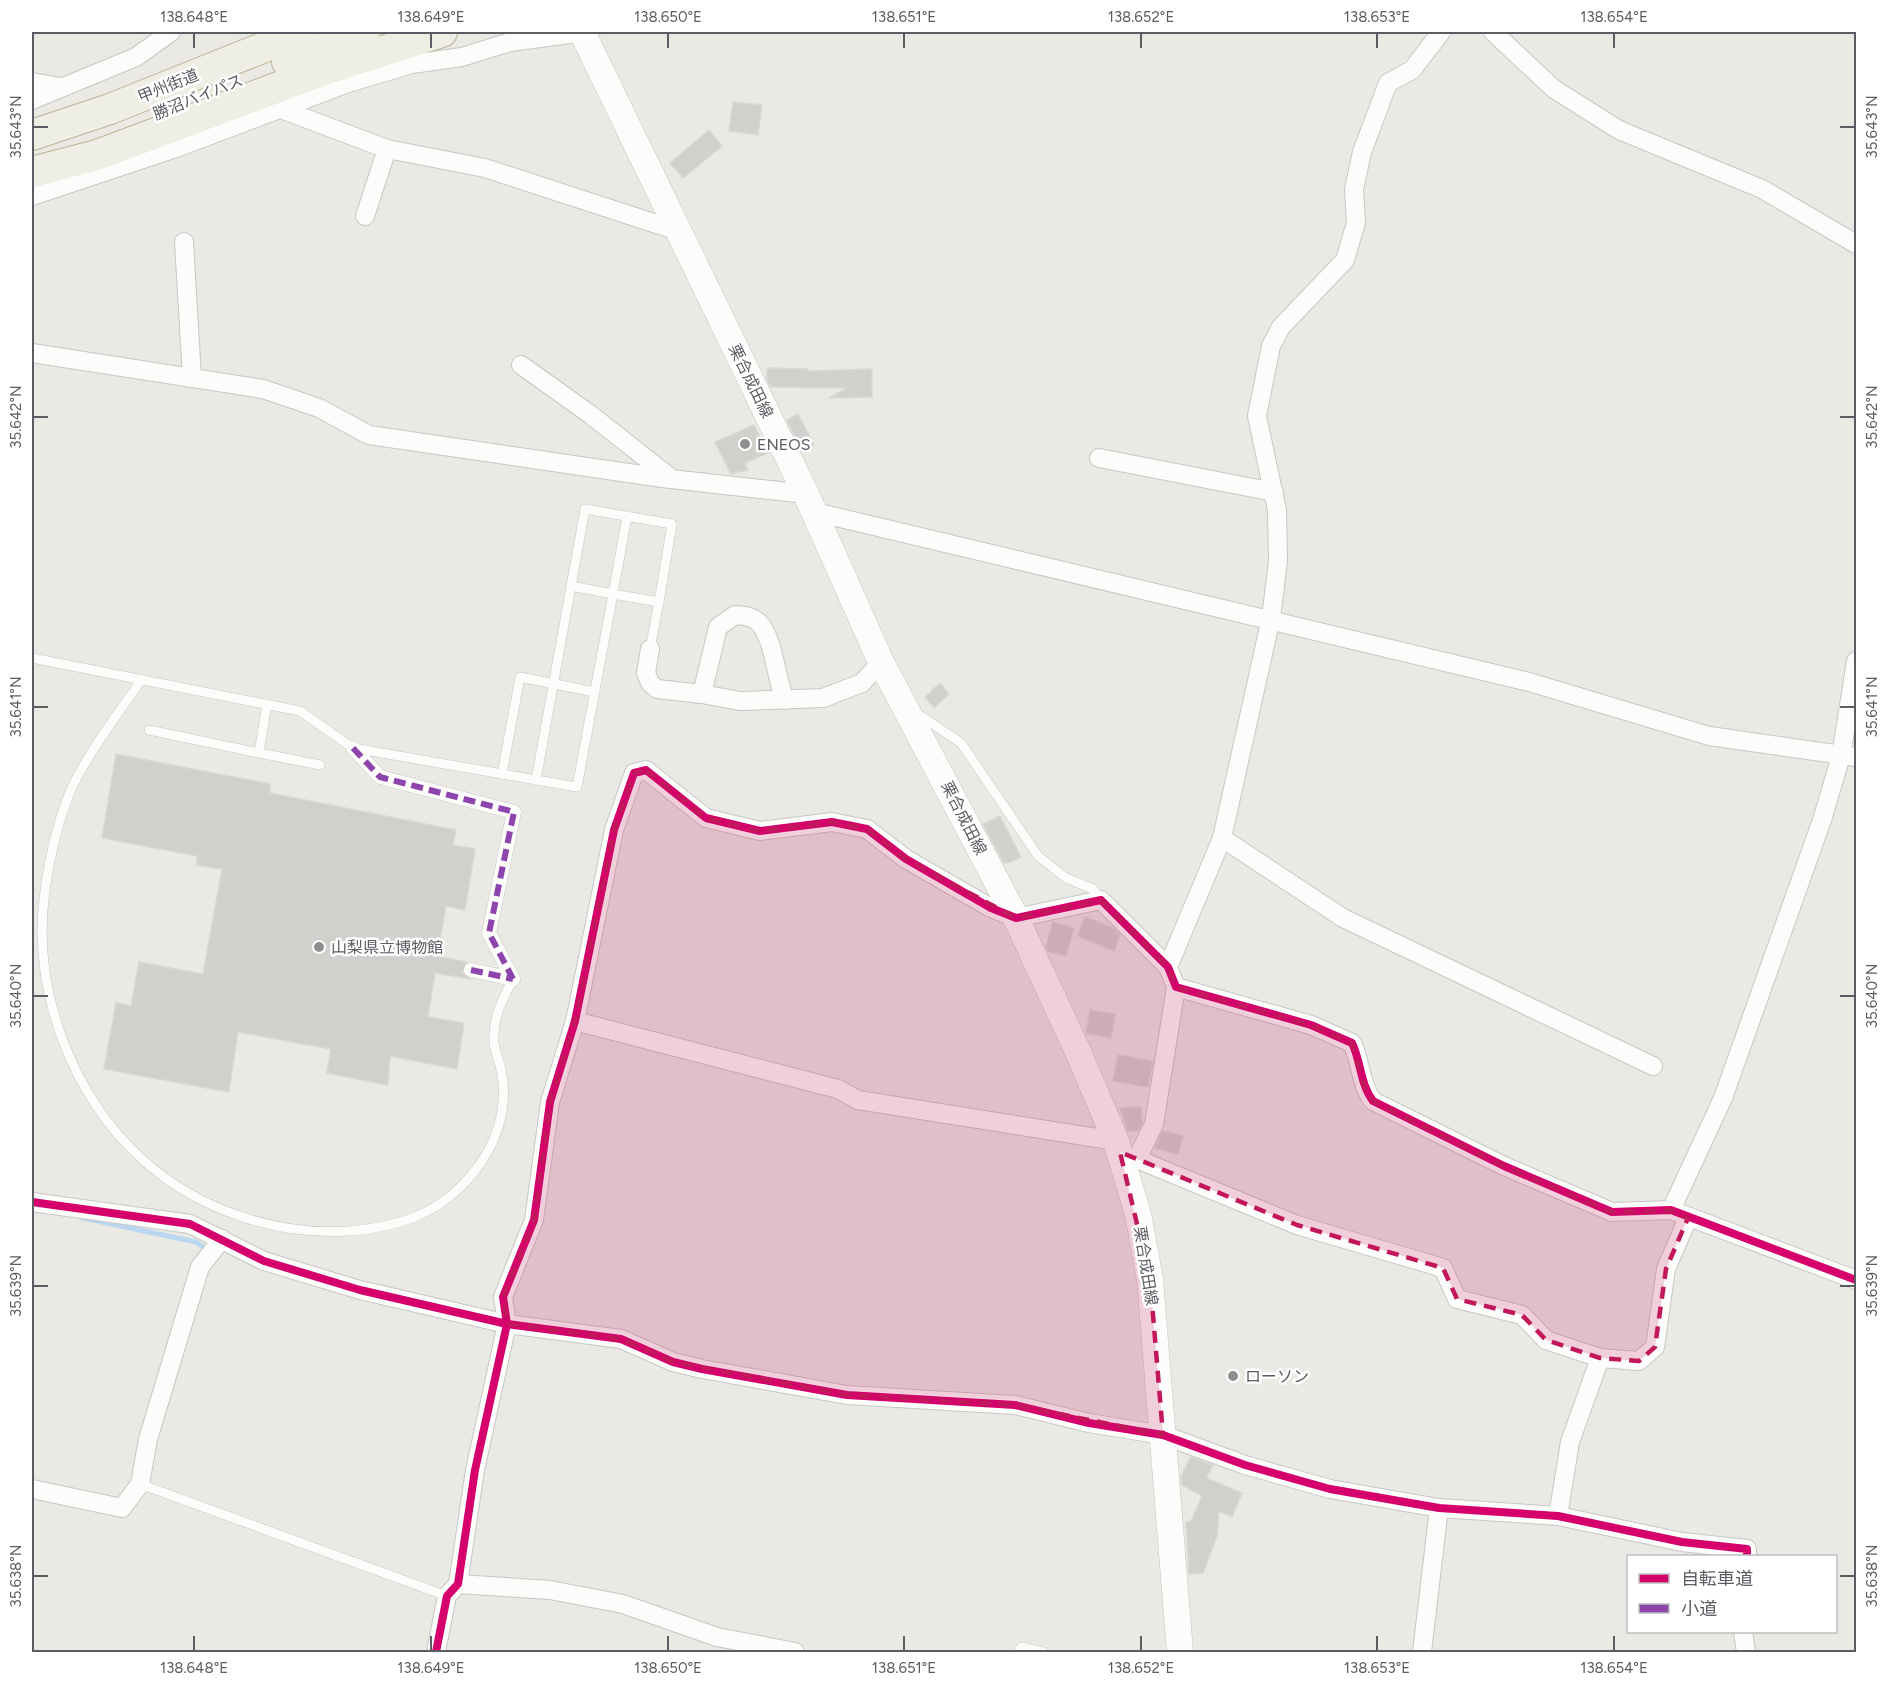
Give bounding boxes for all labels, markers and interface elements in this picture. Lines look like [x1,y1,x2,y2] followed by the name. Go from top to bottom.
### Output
[160,8,228,26] text: 138.648°E
[397,8,465,26] text: 138.649°E
[634,8,702,26] text: 138.650°E
[872,8,936,26] text: 138.651°E
[1108,8,1174,26] text: 138.652°E
[1344,8,1410,26] text: 138.653°E
[1580,8,1648,26] text: 138.654°E
[135,65,201,107] street label: 甲州街道
[150,70,246,124] street label: 勝沼バイパス
[7,95,25,159] text: 35.643°N
[1863,95,1881,159] text: 35.643°N
[725,341,777,421] street label: 栗合成田線
[7,385,25,449] text: 35.642°N
[1863,385,1881,449] text: 35.642°N
[757,435,811,454] place label: ENEOS
[738,437,752,451] marker: ENEOS
[7,676,25,738] text: 35.641°N
[1863,676,1881,738] text: 35.641°N
[937,778,991,858] street label: 栗合成田線
[331,938,443,957] place label: 山梨県立博物館
[312,940,326,954] marker: 山梨県立博物館
[7,964,25,1028] text: 35.640°N
[1863,964,1881,1028] text: 35.640°N
[1130,1225,1162,1307] street label: 栗合成田線
[7,1255,25,1317] text: 35.639°N
[1863,1255,1881,1317] text: 35.639°N
[1245,1367,1309,1386] place label: ローソン
[1226,1369,1240,1383] marker: ローソン
[7,1545,25,1607] text: 35.638°N
[1863,1545,1881,1607] text: 35.638°N
[1627,1555,1837,1633] legend
[1681,1568,1753,1590] text: 自転車道
[1681,1598,1717,1620] text: 小道
[160,1659,228,1677] text: 138.648°E
[397,1659,465,1677] text: 138.649°E
[634,1659,702,1677] text: 138.650°E
[872,1659,936,1677] text: 138.651°E
[1108,1659,1174,1677] text: 138.652°E
[1344,1659,1410,1677] text: 138.653°E
[1580,1659,1648,1677] text: 138.654°E

